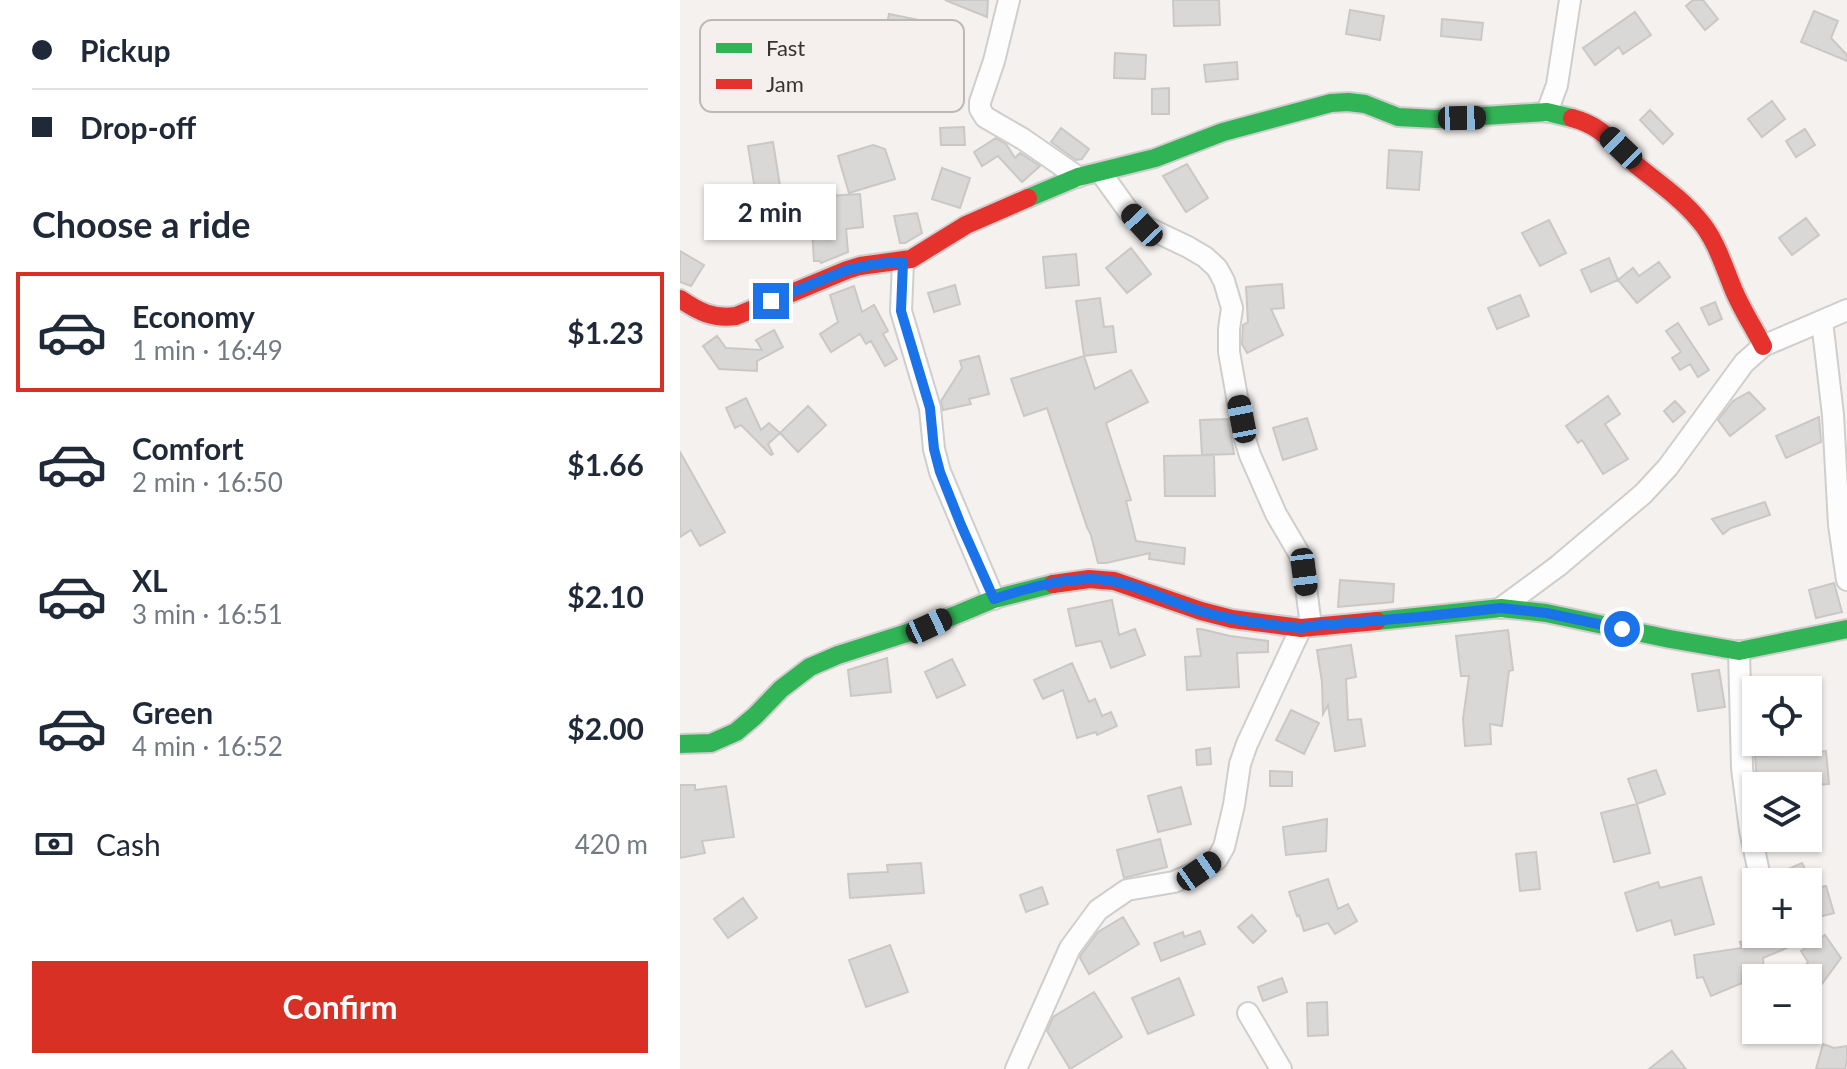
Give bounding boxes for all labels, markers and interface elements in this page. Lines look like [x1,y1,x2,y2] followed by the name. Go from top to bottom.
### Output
[700,20,964,112] legend
[80,32,171,68] text: Pickup
[766,34,805,61] text: Fast
[766,70,804,97] text: Jam
[1438,106,1486,130] car
[80,109,196,145] text: Drop-off
[1595,123,1647,173] car
[705,185,837,241] callout: 2 min
[738,196,802,228] text: 2 min
[1117,199,1167,251] car
[32,202,251,246] text: Choose a ride
[753,283,789,319] route end
[36,296,108,368] icon: car
[132,298,255,334] text: Economy
[567,314,644,350] text: $1.23
[132,334,283,366] text: 1 min · 16:49
[1226,393,1258,445] car
[36,428,108,500] icon: car
[132,430,244,466] text: Comfort
[567,446,644,482] text: $1.66
[132,466,283,498] text: 2 min · 16:50
[1289,547,1319,597] car
[36,560,108,632] icon: car
[132,562,168,598] text: XL
[567,578,644,614] text: $2.10
[132,598,283,630] text: 3 min · 16:51
[902,605,956,647] car
[1604,611,1640,647] route start
[1742,676,1822,1044] map controls
[1742,676,1822,756] button: locate
[36,692,108,764] icon: car
[132,694,213,730] text: Green
[567,710,644,746] text: $2.00
[132,730,283,762] text: 4 min · 16:52
[1742,772,1822,852] button: layers
[32,822,76,866] icon: cash
[96,826,161,862] text: Cash
[575,828,648,860] text: 420 m
[1172,847,1226,895] car
[1742,868,1822,948] button: +
[32,961,648,1053] button: Confirm
[1742,964,1822,1044] button: −

